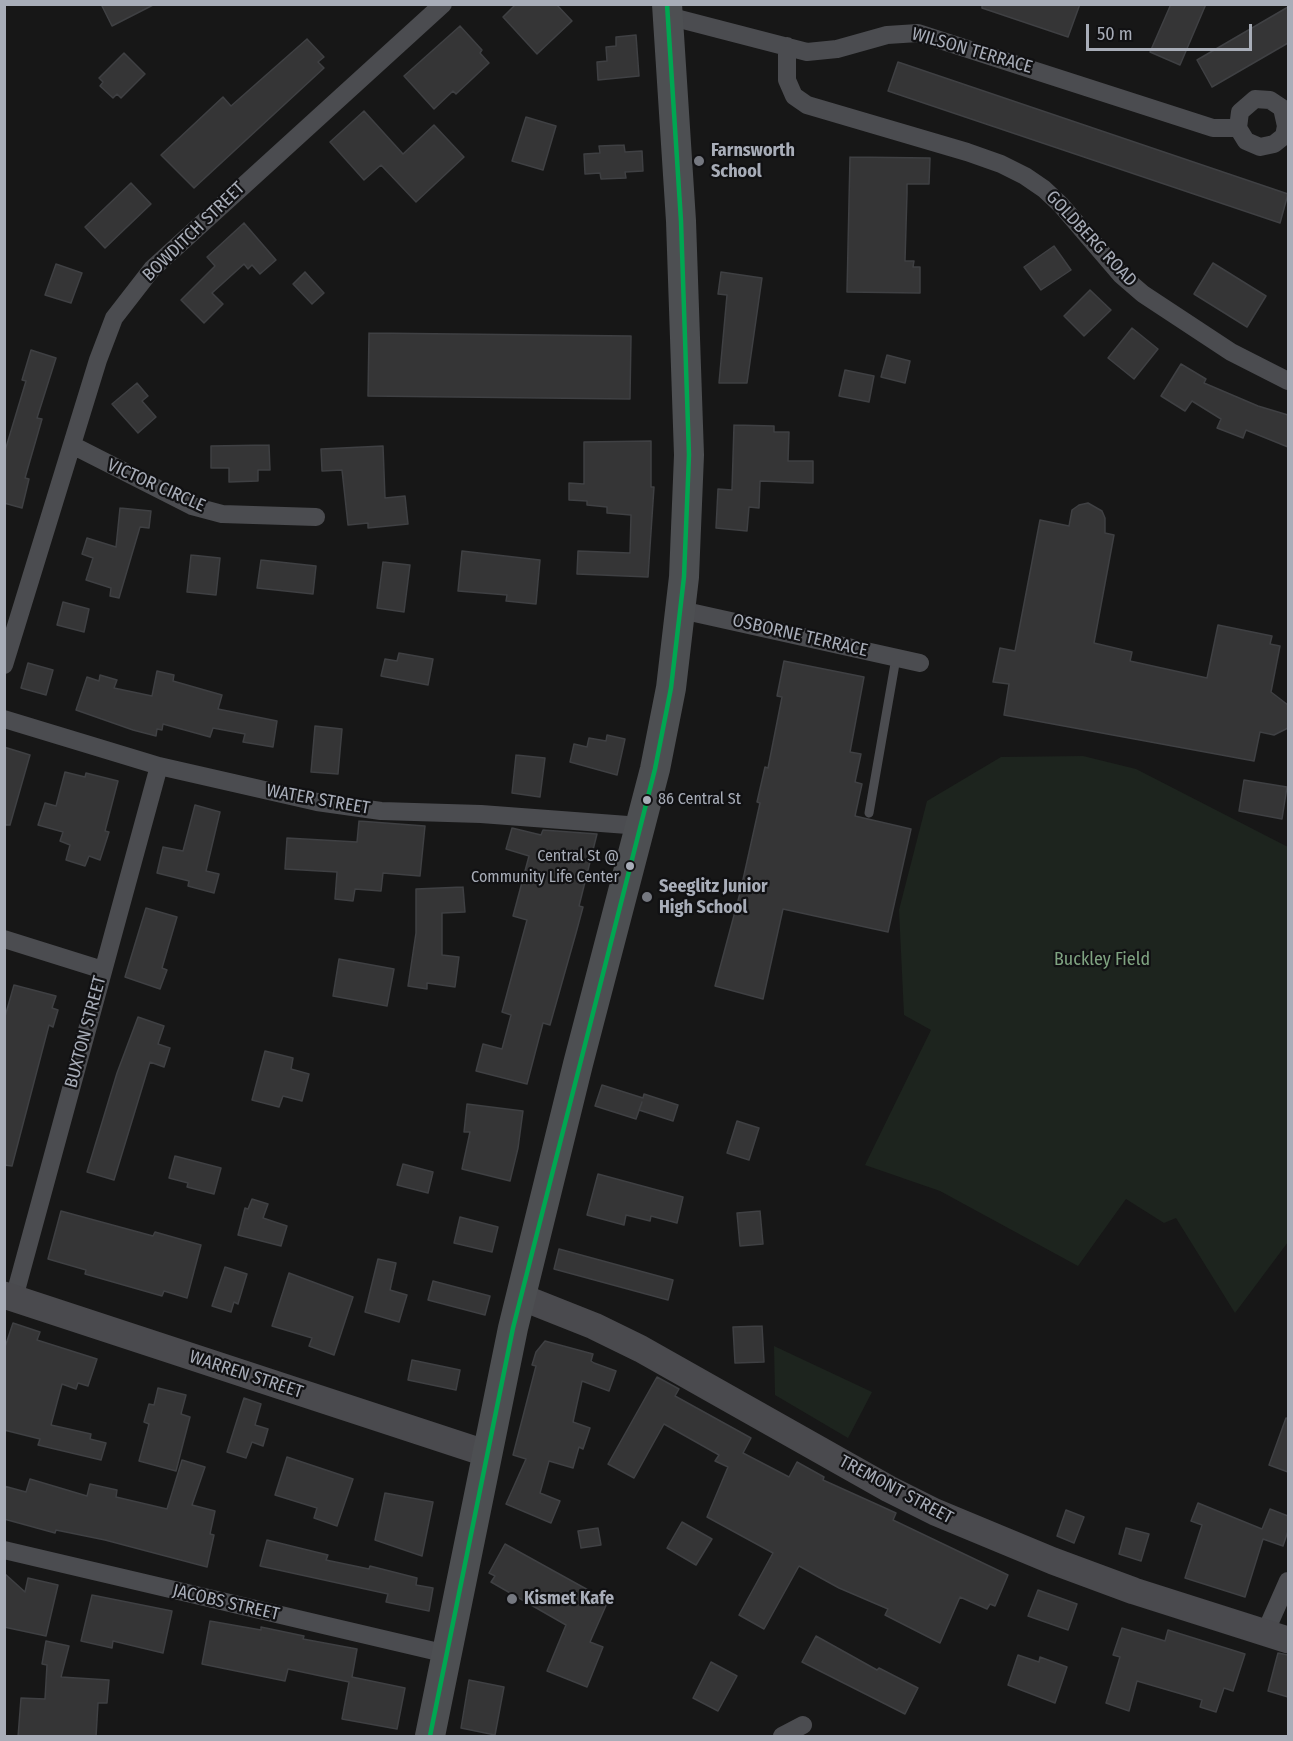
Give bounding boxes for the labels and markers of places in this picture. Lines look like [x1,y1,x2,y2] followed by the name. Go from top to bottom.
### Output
[711,140,795,182] place label: Farnsworth School
[692,154,706,168] marker: Farnsworth School
[658,790,741,810] place label: 86 Central St
[641,794,653,806] marker: 86 Central St
[471,847,619,885] place label: Central St @ Community Life Center
[624,860,636,872] marker: Central St @ Community Life Center
[659,876,768,918] place label: Seeglitz Junior High School
[640,890,654,904] marker: Seeglitz Junior High School
[524,1588,614,1610] place label: Kismet Kafe
[505,1592,519,1606] marker: Kismet Kafe

